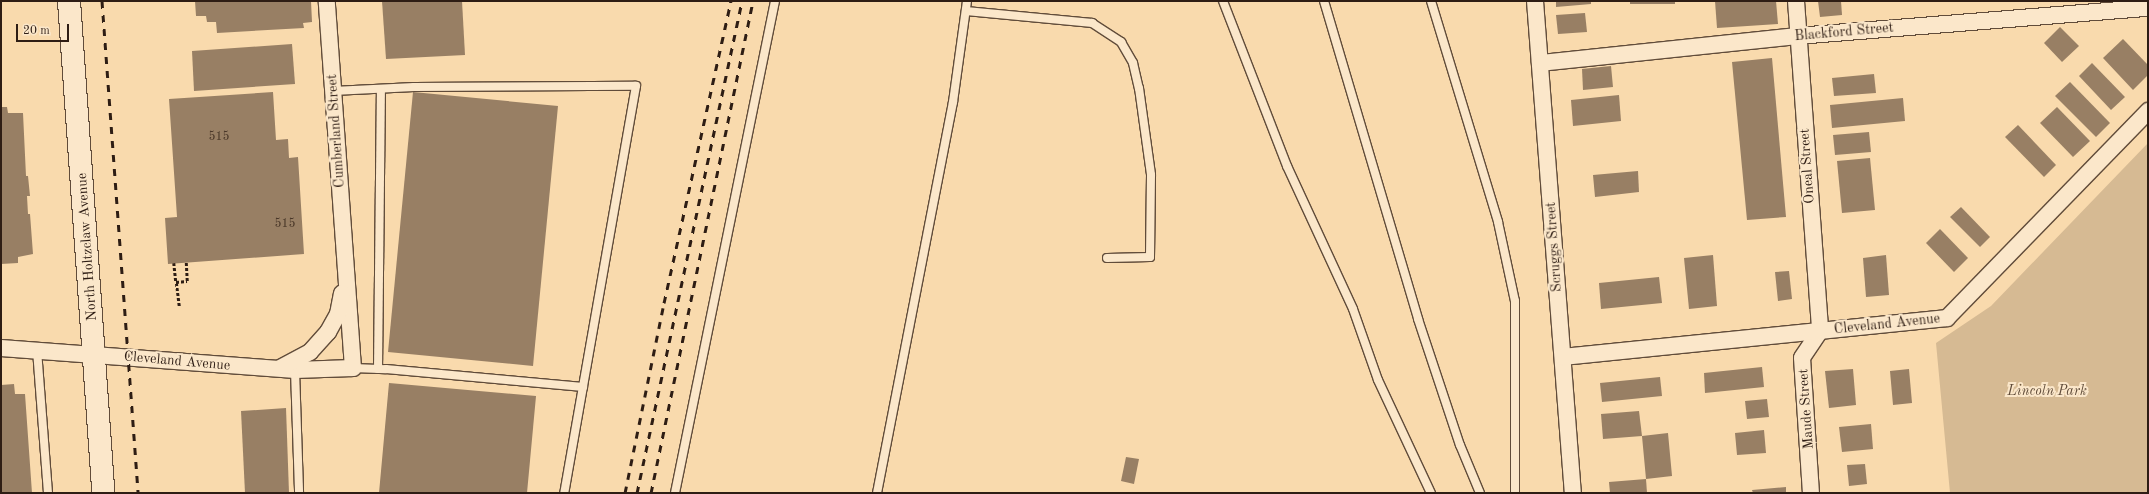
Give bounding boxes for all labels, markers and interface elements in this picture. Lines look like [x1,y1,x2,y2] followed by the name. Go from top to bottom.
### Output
[18,16,71,42] scale bar
[1794,19,1894,45] street label: Blackford Street
[23,25,50,37] text: 20 m
[324,74,348,188] street label: Cumberland Street
[1796,128,1818,204] street label: Oneal Street
[209,131,229,145] house number: 515
[73,172,101,322] street label: North Holtzclaw Avenue
[1542,201,1566,293] street label: Scruggs Street
[275,218,295,232] house number: 515
[1833,310,1941,338] street label: Cleveland Avenue
[123,348,231,374] street label: Cleveland Avenue
[1795,368,1817,450] street label: Maude Street
[2007,383,2087,399] park label: Lincoln Park

